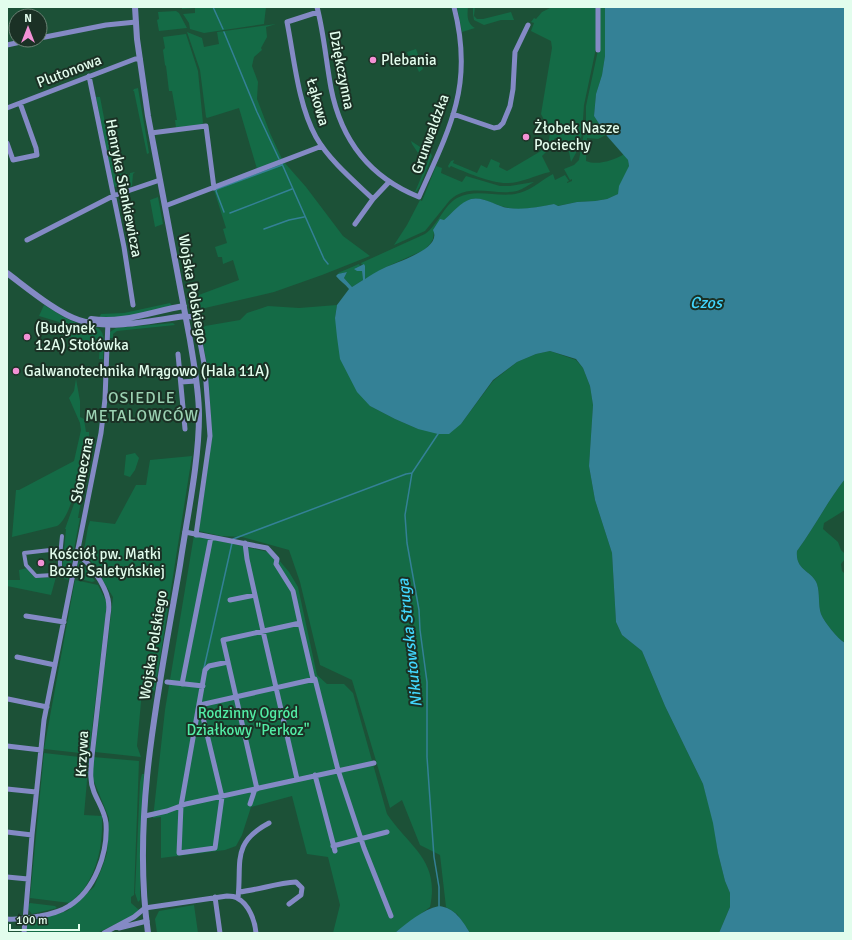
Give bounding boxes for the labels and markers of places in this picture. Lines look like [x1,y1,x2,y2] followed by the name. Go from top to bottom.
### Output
[381,51,437,69] place label: Plebania
[368,55,378,65] marker: Plebania
[534,119,620,154] place label: Żłobek Nasze Pociechy
[521,132,531,142] marker: Żłobek Nasze Pociechy
[35,319,129,354] place label: (Budynek 12A) Stołówka
[22,332,32,342] marker: (Budynek 12A) Stołówka
[24,362,270,380] place label: Galwanotechnika Mrągowo (Hala 11A)
[11,366,21,376] marker: Galwanotechnika Mrągowo (Hala 11A)
[49,545,165,580] place label: Kościół pw. Matki Bożej Saletyńskiej
[36,558,46,568] marker: Kościół pw. Matki Bożej Saletyńskiej

